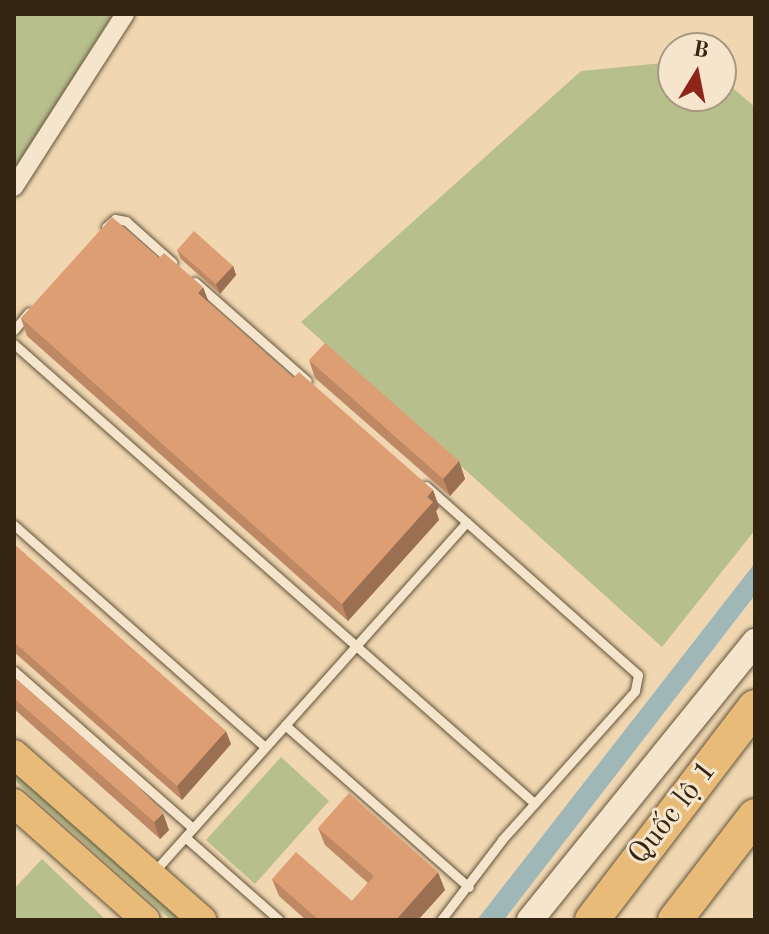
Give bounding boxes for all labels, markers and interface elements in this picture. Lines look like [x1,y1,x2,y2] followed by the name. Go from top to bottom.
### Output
[657,32,737,112] north arrow
[691,38,710,63] text: B
[621,754,725,872] street label: Quốc lộ 1

